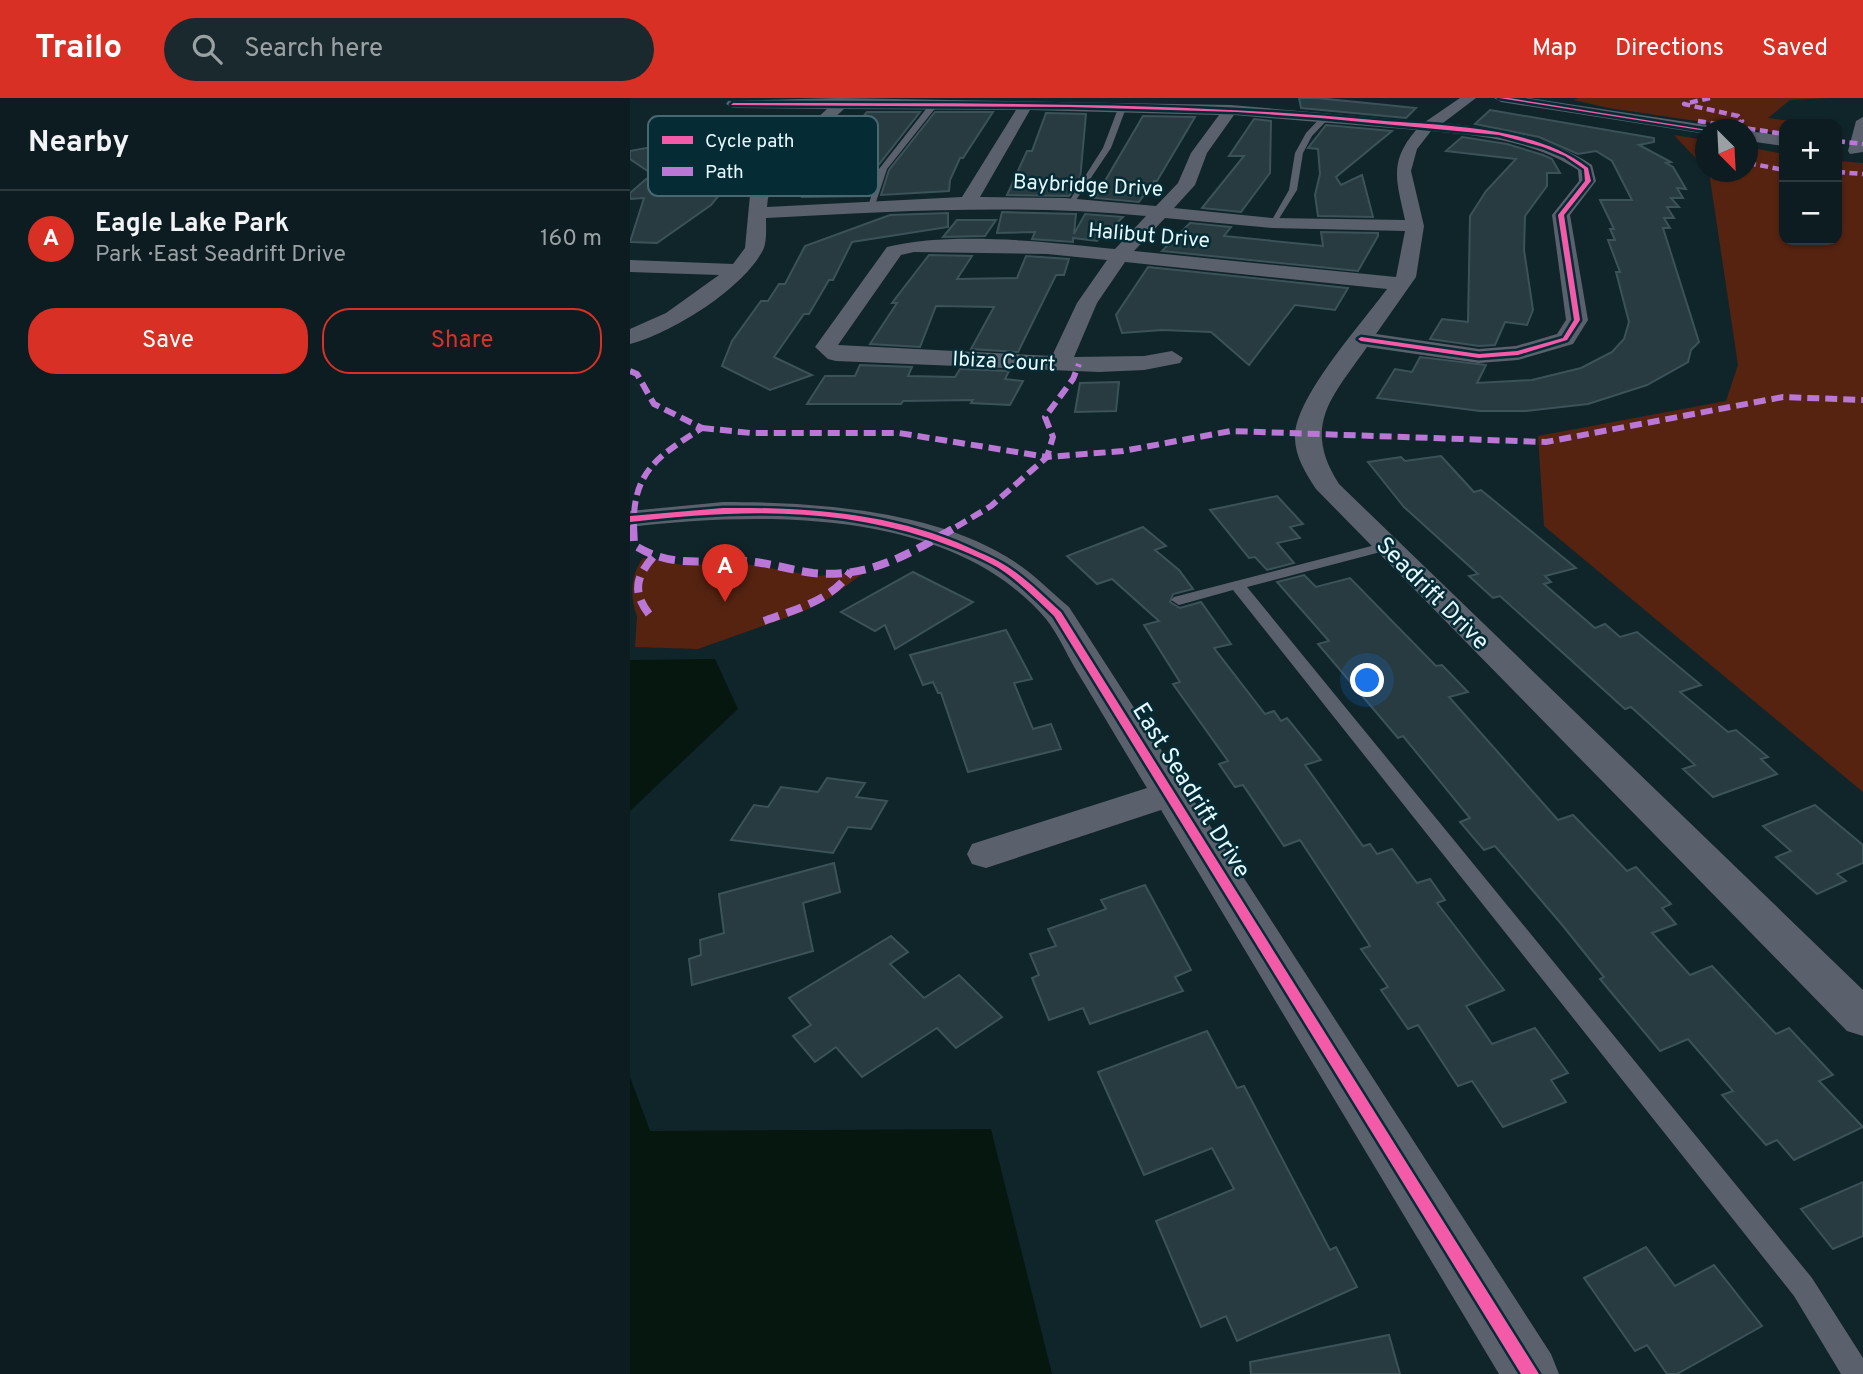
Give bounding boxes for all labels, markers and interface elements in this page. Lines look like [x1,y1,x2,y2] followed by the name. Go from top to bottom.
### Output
[164,18,654,81] search box
[35,28,122,70] text: Trailo
[188,30,226,68] icon: search
[244,33,383,66] text: Search here
[1532,34,1577,64] text: Map
[1615,34,1724,64] text: Directions
[1762,34,1828,64] text: Saved
[648,116,878,196] legend
[1695,119,1758,182] north arrow
[1779,119,1842,245] map controls
[1779,119,1842,182] button: +
[28,125,129,162] text: Nearby
[705,130,794,154] text: Cycle path
[705,161,744,185] text: Path
[1012,169,1164,204] street label: Baybridge Drive
[1779,182,1842,245] button: −
[95,208,289,241] text: Eagle Lake Park
[1087,218,1211,255] street label: Halibut Drive
[43,225,59,254] text: A
[540,225,602,254] text: 160 m
[95,241,346,270] text: Park · East Seadrift Drive
[28,308,308,374] button: Save
[322,308,602,374] button: Share
[952,346,1056,379] street label: Ibiza Court
[1369,531,1495,657] street label: Seadrift Drive
[702,544,748,602] pin: A
[1350,663,1384,697] your location
[1124,698,1256,884] street label: East Seadrift Drive

